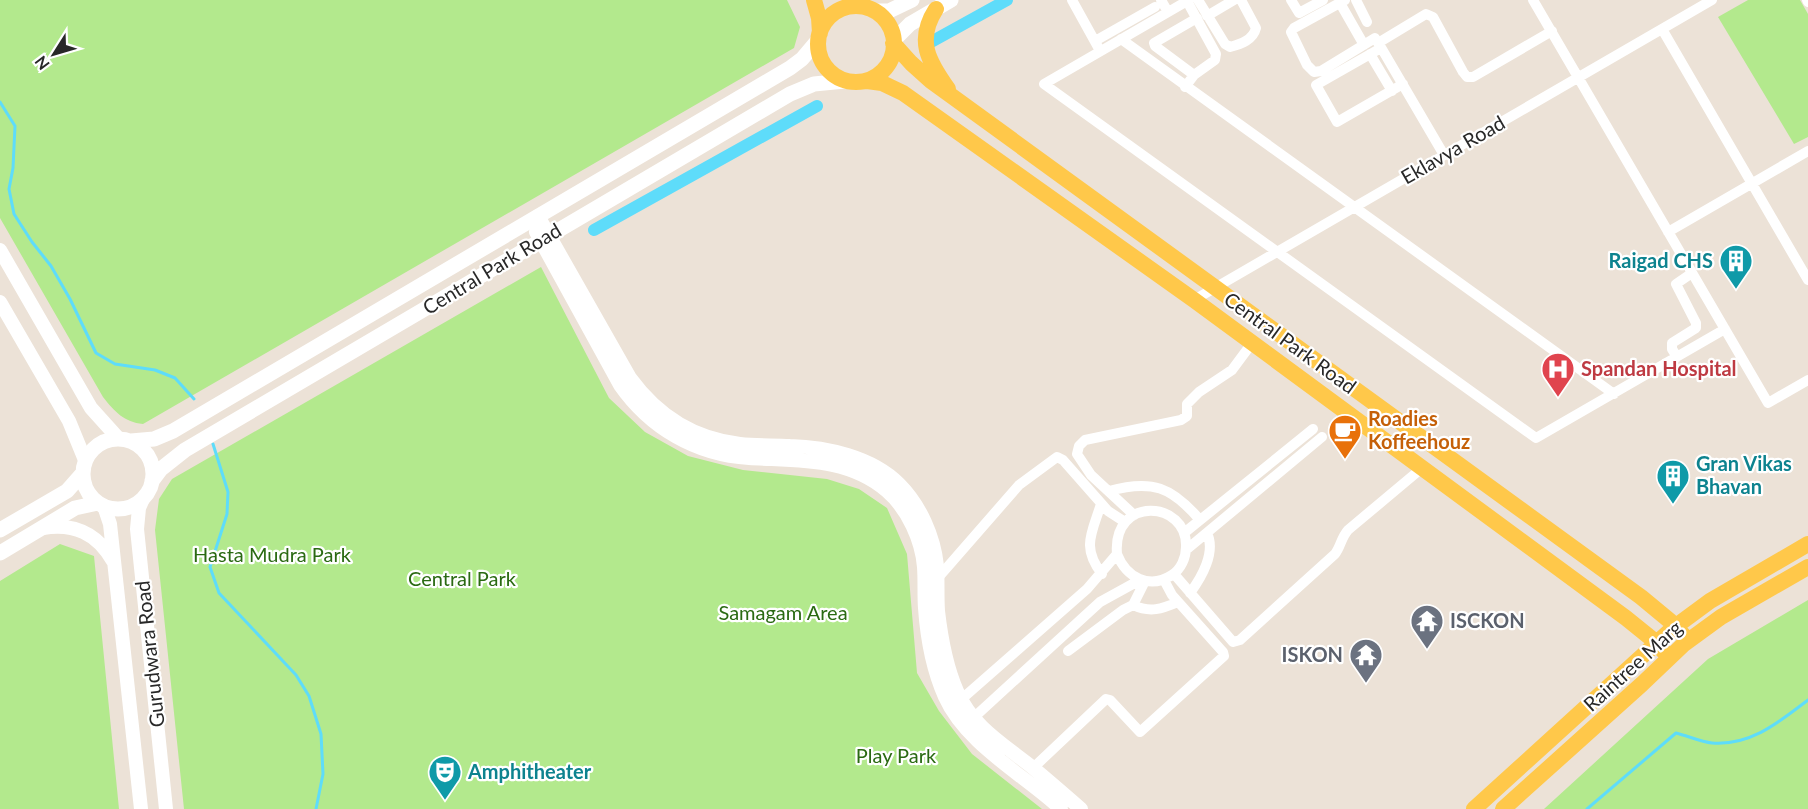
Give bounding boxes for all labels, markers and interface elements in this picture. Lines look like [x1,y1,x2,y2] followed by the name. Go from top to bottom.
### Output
[24,24,84,84] north arrow
[30,53,53,74] text: N
[1396,110,1509,189] street label: Eklavya Road
[418,217,565,319] street label: Central Park Road
[1718,243,1754,290] building icon: Raigad CHS
[1609,248,1713,272] place label: Raigad CHS
[1220,286,1361,398] street label: Central Park Road
[1540,351,1576,398] hospital icon: Spandan Hospital
[1581,356,1737,380] place label: Spandan Hospital
[1368,406,1470,453] place label: Roadies Koffeehouz
[1327,413,1363,460] cafe icon: Roadies Koffeehouz
[1696,451,1792,498] place label: Gran Vikas Bhavan
[1655,458,1691,505] building icon: Gran Vikas Bhavan
[193,542,352,566] park label: Hasta Mudra Park
[408,566,517,590] park label: Central Park
[129,580,169,729] street label: Gurudwara Road
[718,600,848,624] park label: Samagam Area
[1409,603,1445,650] temple icon: ISCKON
[1450,608,1525,632] place label: ISCKON
[1578,615,1686,716] street label: Raintree Marg
[1348,637,1384,684] temple icon: ISKON
[1282,642,1343,666] place label: ISKON
[856,743,937,767] park label: Play Park
[427,754,463,801] theatre icon: Amphitheater
[467,759,592,783] place label: Amphitheater

